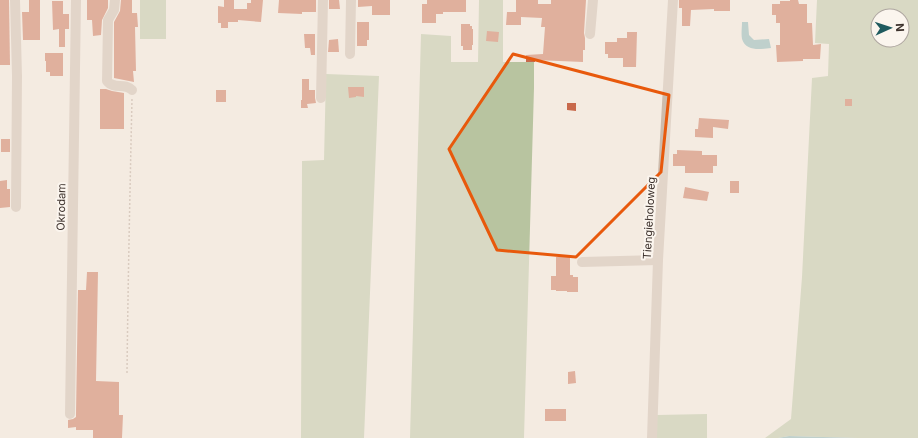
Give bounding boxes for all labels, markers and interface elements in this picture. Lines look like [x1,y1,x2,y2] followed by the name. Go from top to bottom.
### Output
[870,8,910,48] north arrow
[893,23,907,32] text: N
[640,176,658,260] street label: Tiengieholoweg
[54,183,68,231] street label: Okrodam

